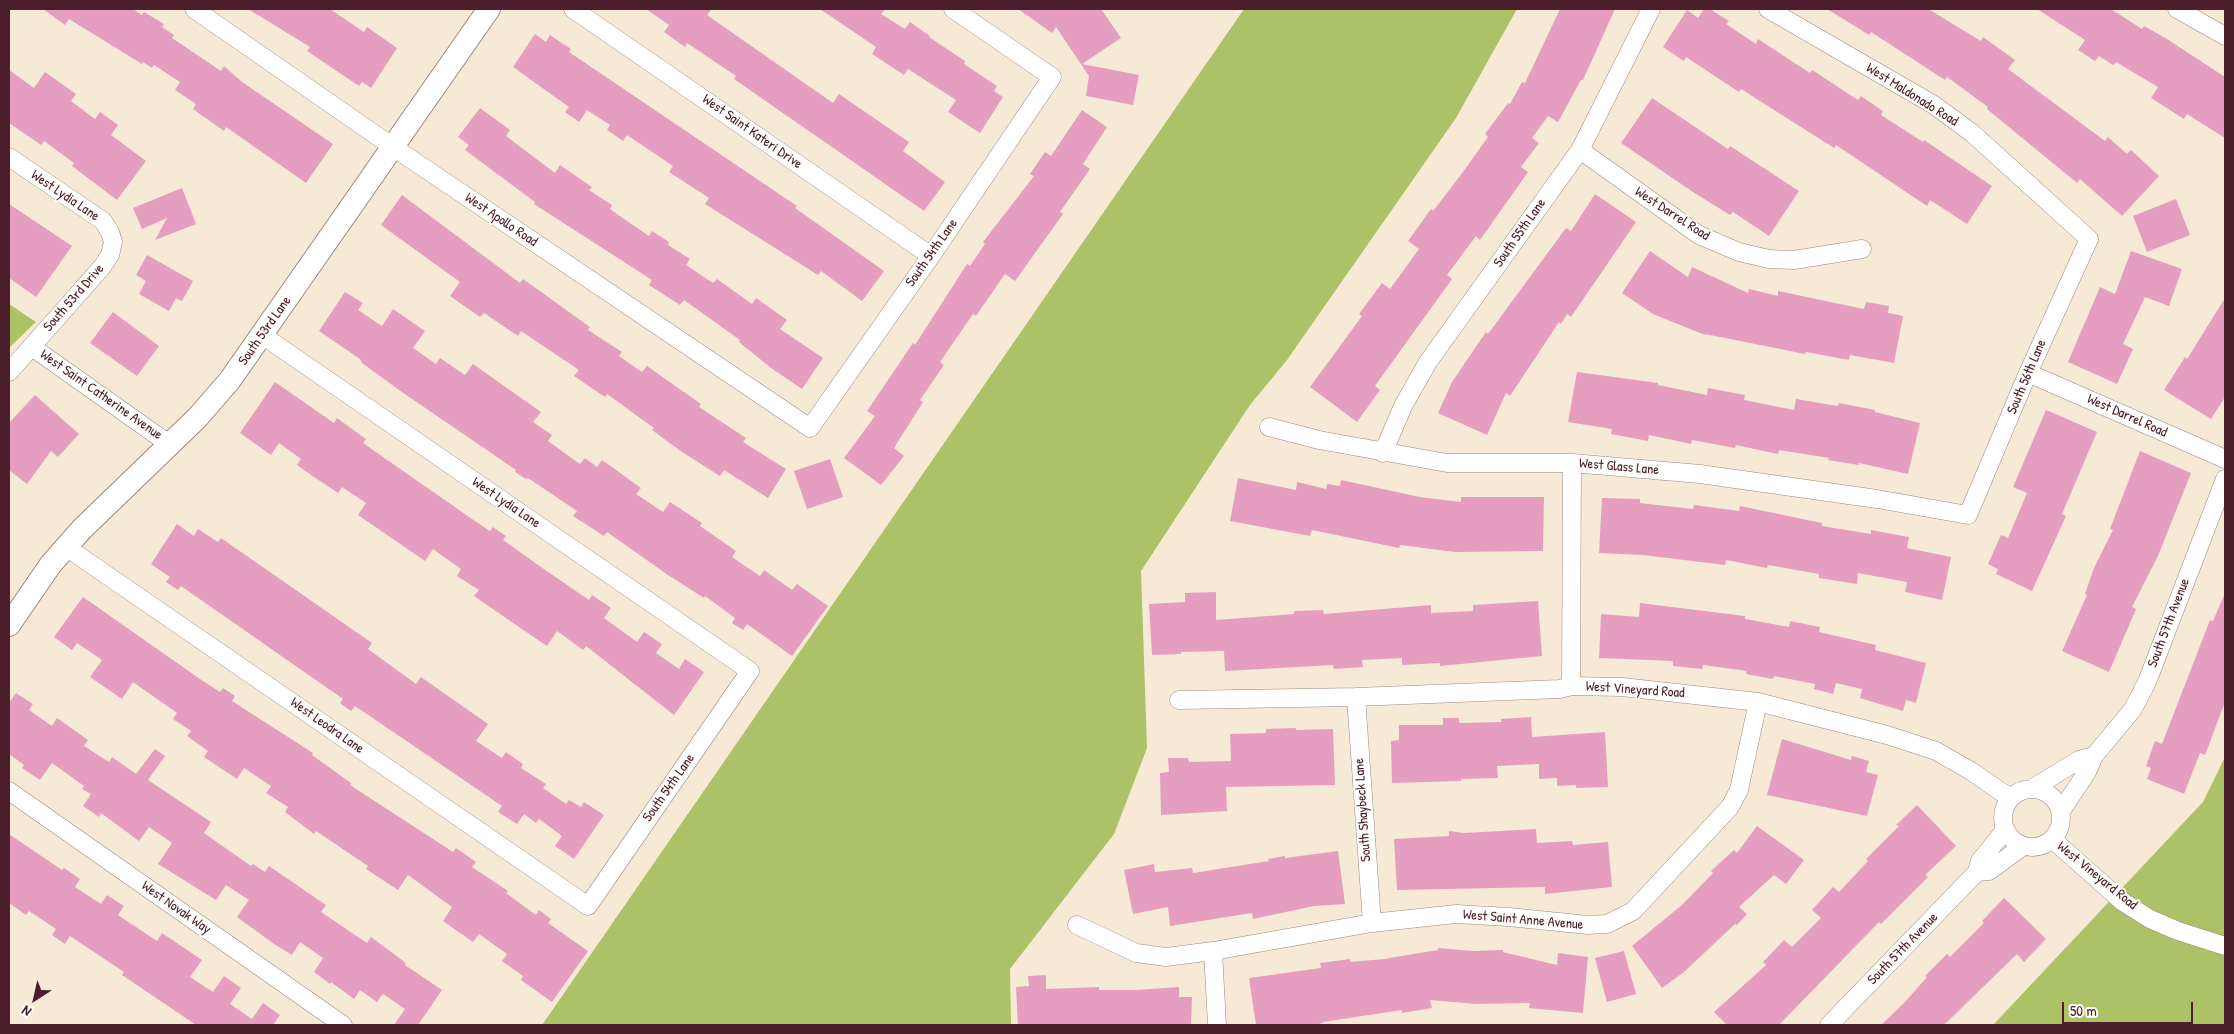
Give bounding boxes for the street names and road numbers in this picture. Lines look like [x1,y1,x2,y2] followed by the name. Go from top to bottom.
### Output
[1863,60,1961,130] street label: West Maldonado Road
[699,91,805,173] street label: West Saint Kateri Drive
[28,167,102,225] street label: West Lydia Lane
[1631,184,1713,244] street label: West Darrel Road
[462,190,540,250] street label: West Apollo Road
[1490,195,1550,271] street label: South 55th Lane
[902,216,962,290] street label: South 54th Lane
[40,261,108,335] street label: South 53rd Drive
[235,293,295,369] street label: South 53rd Lane
[2004,337,2050,417] street label: South 56th Lane
[37,346,165,444] street label: West Saint Catherine Avenue
[2084,391,2170,441] street label: West Darrel Road
[1578,455,1660,479] street label: West Glass Lane
[469,474,543,532] street label: West Lydia Lane
[2144,576,2194,670] street label: South 57th Avenue
[1585,678,1685,702] street label: West Vineyard Road
[287,694,367,758] street label: West Leodra Lane
[639,751,699,825] street label: South 54th Lane
[1351,758,1375,862] street label: South Shaybeck Lane
[2053,838,2141,914] street label: West Vineyard Road
[138,878,214,938] street label: West Novak Way
[1462,906,1584,934] street label: West Saint Anne Avenue
[1864,909,1942,989] street label: South 57th Avenue

